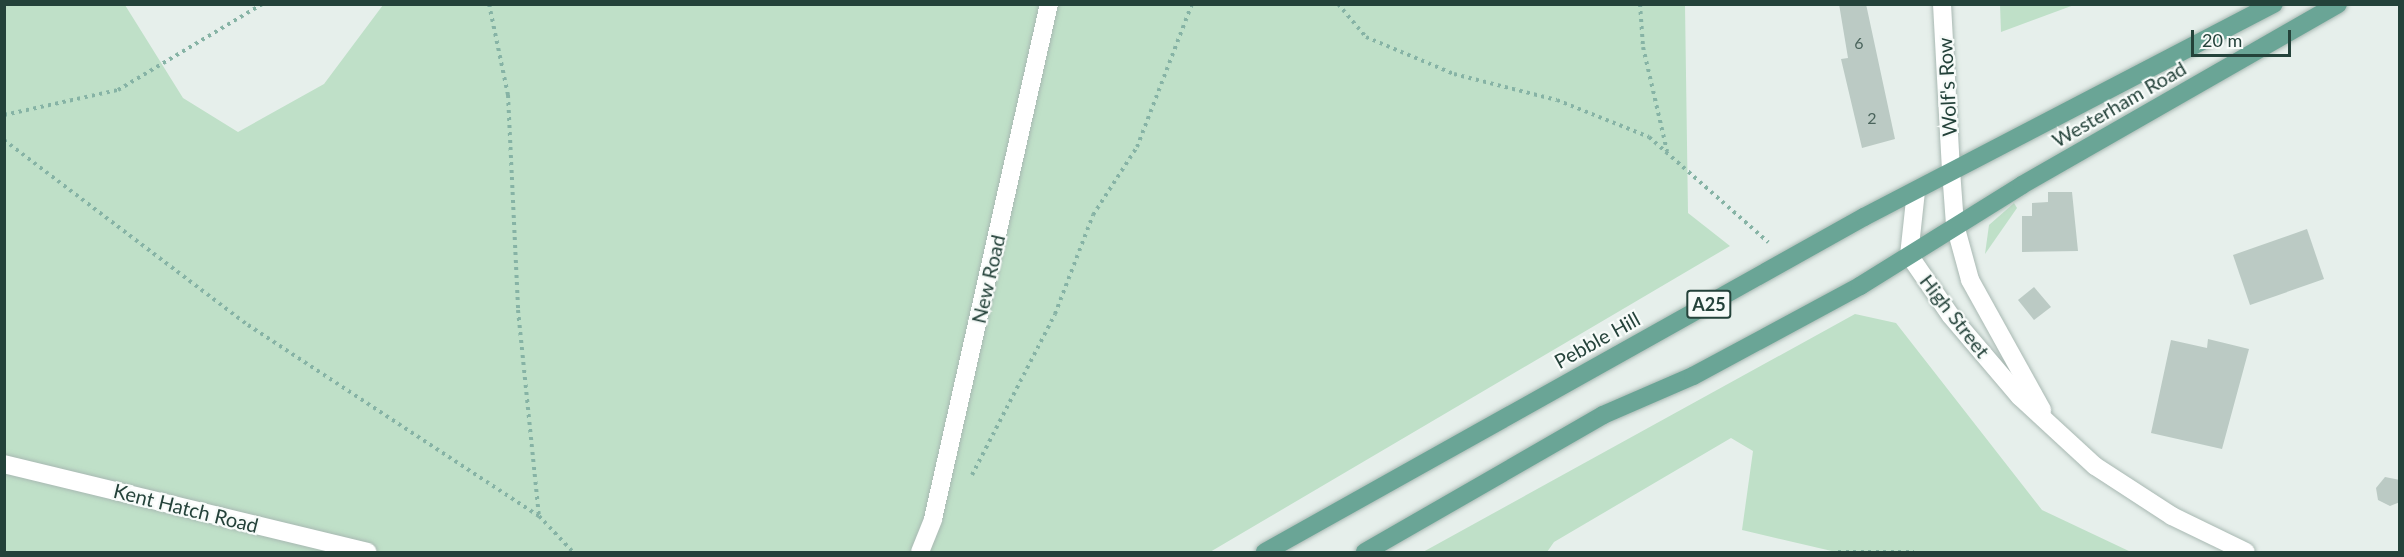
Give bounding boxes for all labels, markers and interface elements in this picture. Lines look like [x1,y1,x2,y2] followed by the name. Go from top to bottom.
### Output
[2194,18,2294,56] scale bar
[2202,29,2242,51] text: 20 m
[1854,33,1864,53] house number: 6
[1932,37,1962,137] street label: Wolf's Row
[2048,56,2190,152] street label: Westerham Road
[1867,108,1877,128] house number: 2
[966,232,1010,326] street label: New Road
[1915,270,1995,362] street label: High Street
[1685,289,1733,319] road number: A25
[1550,307,1644,373] street label: Pebble Hill
[111,478,261,538] street label: Kent Hatch Road

